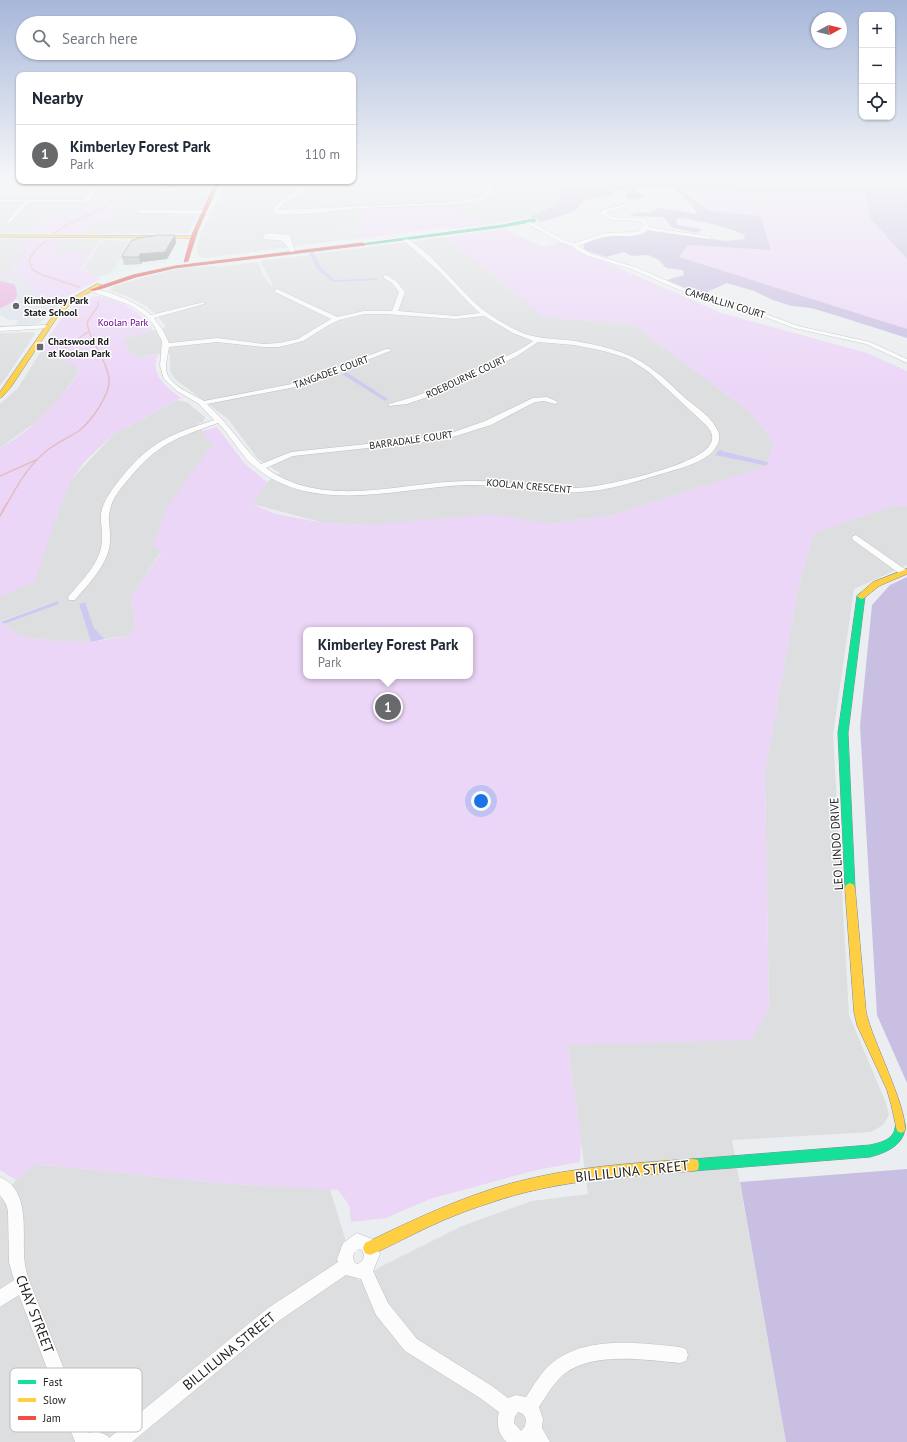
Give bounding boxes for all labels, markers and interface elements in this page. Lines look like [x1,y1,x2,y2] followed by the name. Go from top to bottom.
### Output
[811,12,847,48] north arrow
[859,12,895,120] map controls
[859,12,895,48] button: +
[16,16,356,60] search box
[30,27,52,49] icon: search
[62,29,138,48] text: Search here
[859,48,895,84] button: −
[859,84,895,120] button: locate
[32,87,83,109] text: Nearby
[70,137,211,156] text: Kimberley Forest Park
[41,146,49,163] text: 1
[305,146,340,163] text: 110 m
[70,156,94,173] text: Park
[683,285,767,322] street label: CAMBALLIN COURT
[24,294,89,319] place label: Kimberley Park State School
[11,301,21,311] marker: Kimberley Park State School
[98,316,149,329] park label: Koolan Park
[48,335,110,360] place label: Chatswood Rd at Koolan Park
[35,342,45,352] marker: Chatswood Rd at Koolan Park
[292,352,371,392] street label: TANGADEE COURT
[424,352,509,401] street label: ROEBOURNE COURT
[368,428,454,452] street label: BARRADALE COURT
[486,476,573,496] street label: KOOLAN CRESCENT
[303,627,473,679] popup
[318,635,458,654] text: Kimberley Forest Park
[318,654,342,671] text: Park
[375,692,401,722] pin: 1
[471,791,491,811] your location
[826,797,846,891] street label: LEO LINDO DRIVE
[574,1156,690,1186] street label: BILLILUNA STREET
[12,1272,58,1356] street label: CHAY STREET
[179,1308,279,1394] street label: BILLILUNA STREET
[10,1368,142,1432] legend
[43,1375,63,1389] text: Fast
[43,1393,66,1407] text: Slow
[42,1411,61,1425] text: Jam

